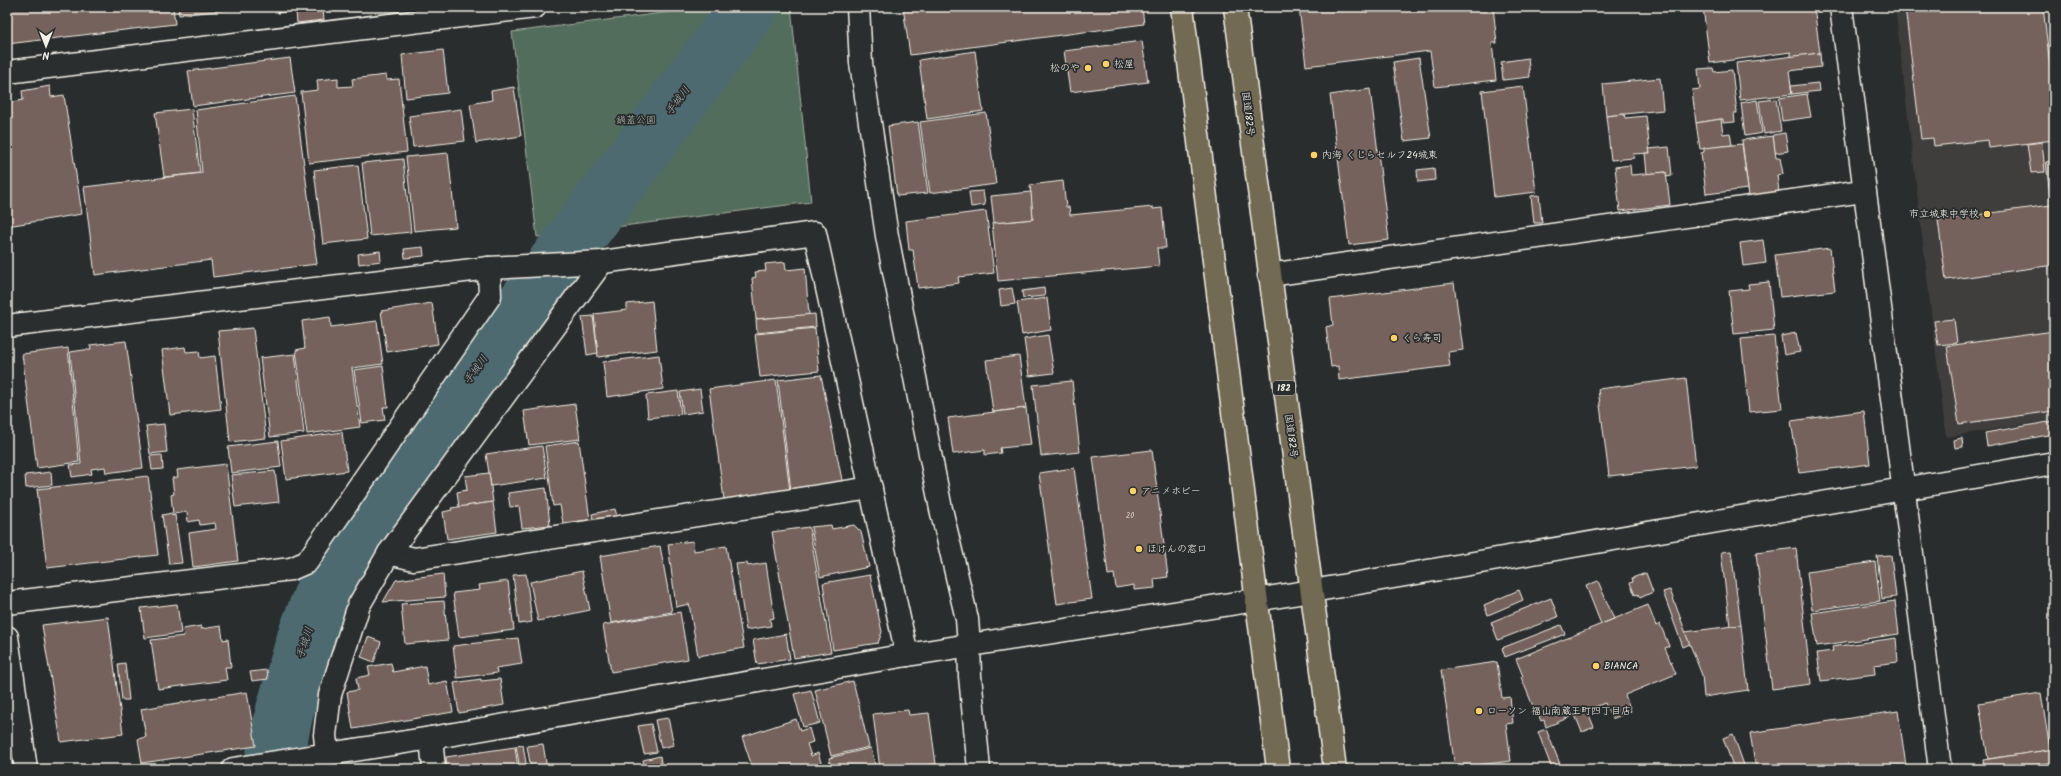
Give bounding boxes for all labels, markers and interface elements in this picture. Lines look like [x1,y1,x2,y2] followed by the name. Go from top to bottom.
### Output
[26,26,66,66] north arrow
[42,46,49,64] text: N
[1114,56,1134,72] place label: 松屋
[1101,59,1111,69] marker: 松屋
[1050,60,1080,76] place label: 松のや
[1083,63,1093,73] marker: 松のや
[661,82,695,120] water label: 手城川
[1237,91,1259,137] street label: 国道182号
[616,112,656,128] park label: 鍋蓋公園
[1322,147,1438,163] place label: 内海 くじらセルフ24城東
[1309,150,1319,160] marker: 内海 くじらセルフ24城東
[1909,206,1979,222] place label: 市立城東中学校
[1982,209,1992,219] marker: 市立城東中学校
[1402,330,1442,346] place label: くら寿司
[1389,333,1399,343] marker: くら寿司
[459,351,493,389] water label: 手城川
[1273,381,1295,395] road number: 182
[1280,413,1302,459] street label: 国道182号
[1141,483,1201,499] place label: アニメホビー
[1128,486,1138,496] marker: アニメホビー
[1126,509,1134,522] house number: 20
[1147,541,1207,557] place label: ほけんの窓口
[1134,544,1144,554] marker: ほけんの窓口
[291,625,319,661] water label: 手城川
[1604,658,1638,674] place label: BIANCA
[1591,661,1601,671] marker: BIANCA
[1487,703,1631,719] place label: ローソン 福山南蔵王町四丁目店
[1474,706,1484,716] marker: ローソン 福山南蔵王町四丁目店

